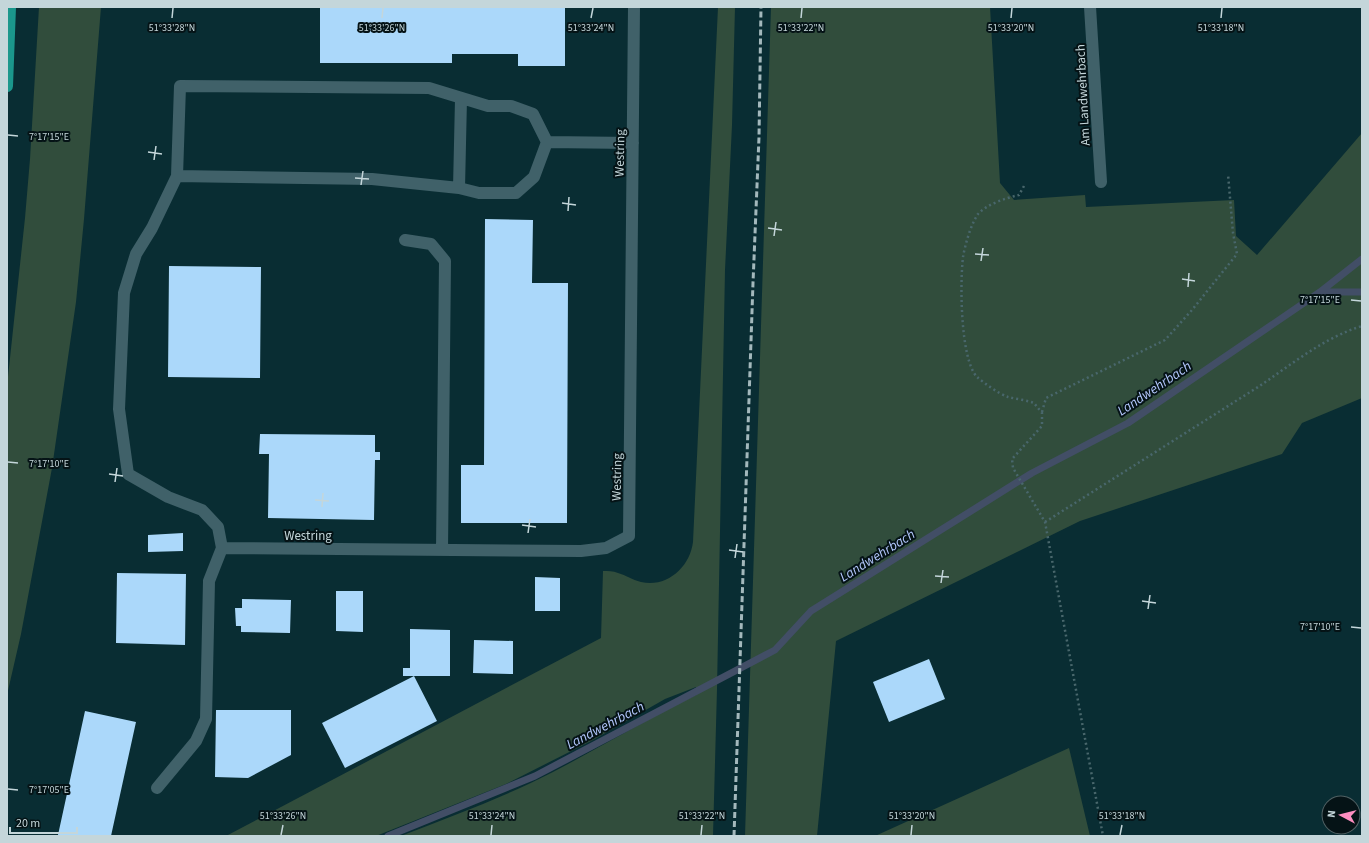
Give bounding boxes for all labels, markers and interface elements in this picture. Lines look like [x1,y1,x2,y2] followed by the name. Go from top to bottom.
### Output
[149,21,195,35] text: 51°33'28"N
[359,21,405,35] text: 51°33'26"N
[568,21,614,35] text: 51°33'24"N
[778,21,824,35] text: 51°33'22"N
[988,21,1034,35] text: 51°33'20"N
[1198,21,1244,35] text: 51°33'18"N
[1071,44,1095,146] street label: Am Landwehrbach
[611,129,629,177] street label: Westring
[29,130,69,144] text: 7°17'15"E
[1300,293,1340,307] text: 7°17'15"E
[1113,357,1196,421] water label: Landwehrbach
[608,453,626,501] street label: Westring
[29,457,69,471] text: 7°17'10"E
[836,525,919,587] water label: Landwehrbach
[284,527,332,545] street label: Westring
[1300,620,1340,634] text: 7°17'10"E
[563,697,648,755] water label: Landwehrbach
[29,783,69,797] text: 7°17'05"E
[1321,795,1361,835] north arrow
[10,809,77,835] scale bar
[260,809,306,823] text: 51°33'26"N
[469,809,515,823] text: 51°33'24"N
[679,809,725,823] text: 51°33'22"N
[889,809,935,823] text: 51°33'20"N
[1099,809,1145,823] text: 51°33'18"N
[1324,809,1339,818] text: N
[16,815,40,832] text: 20 m

